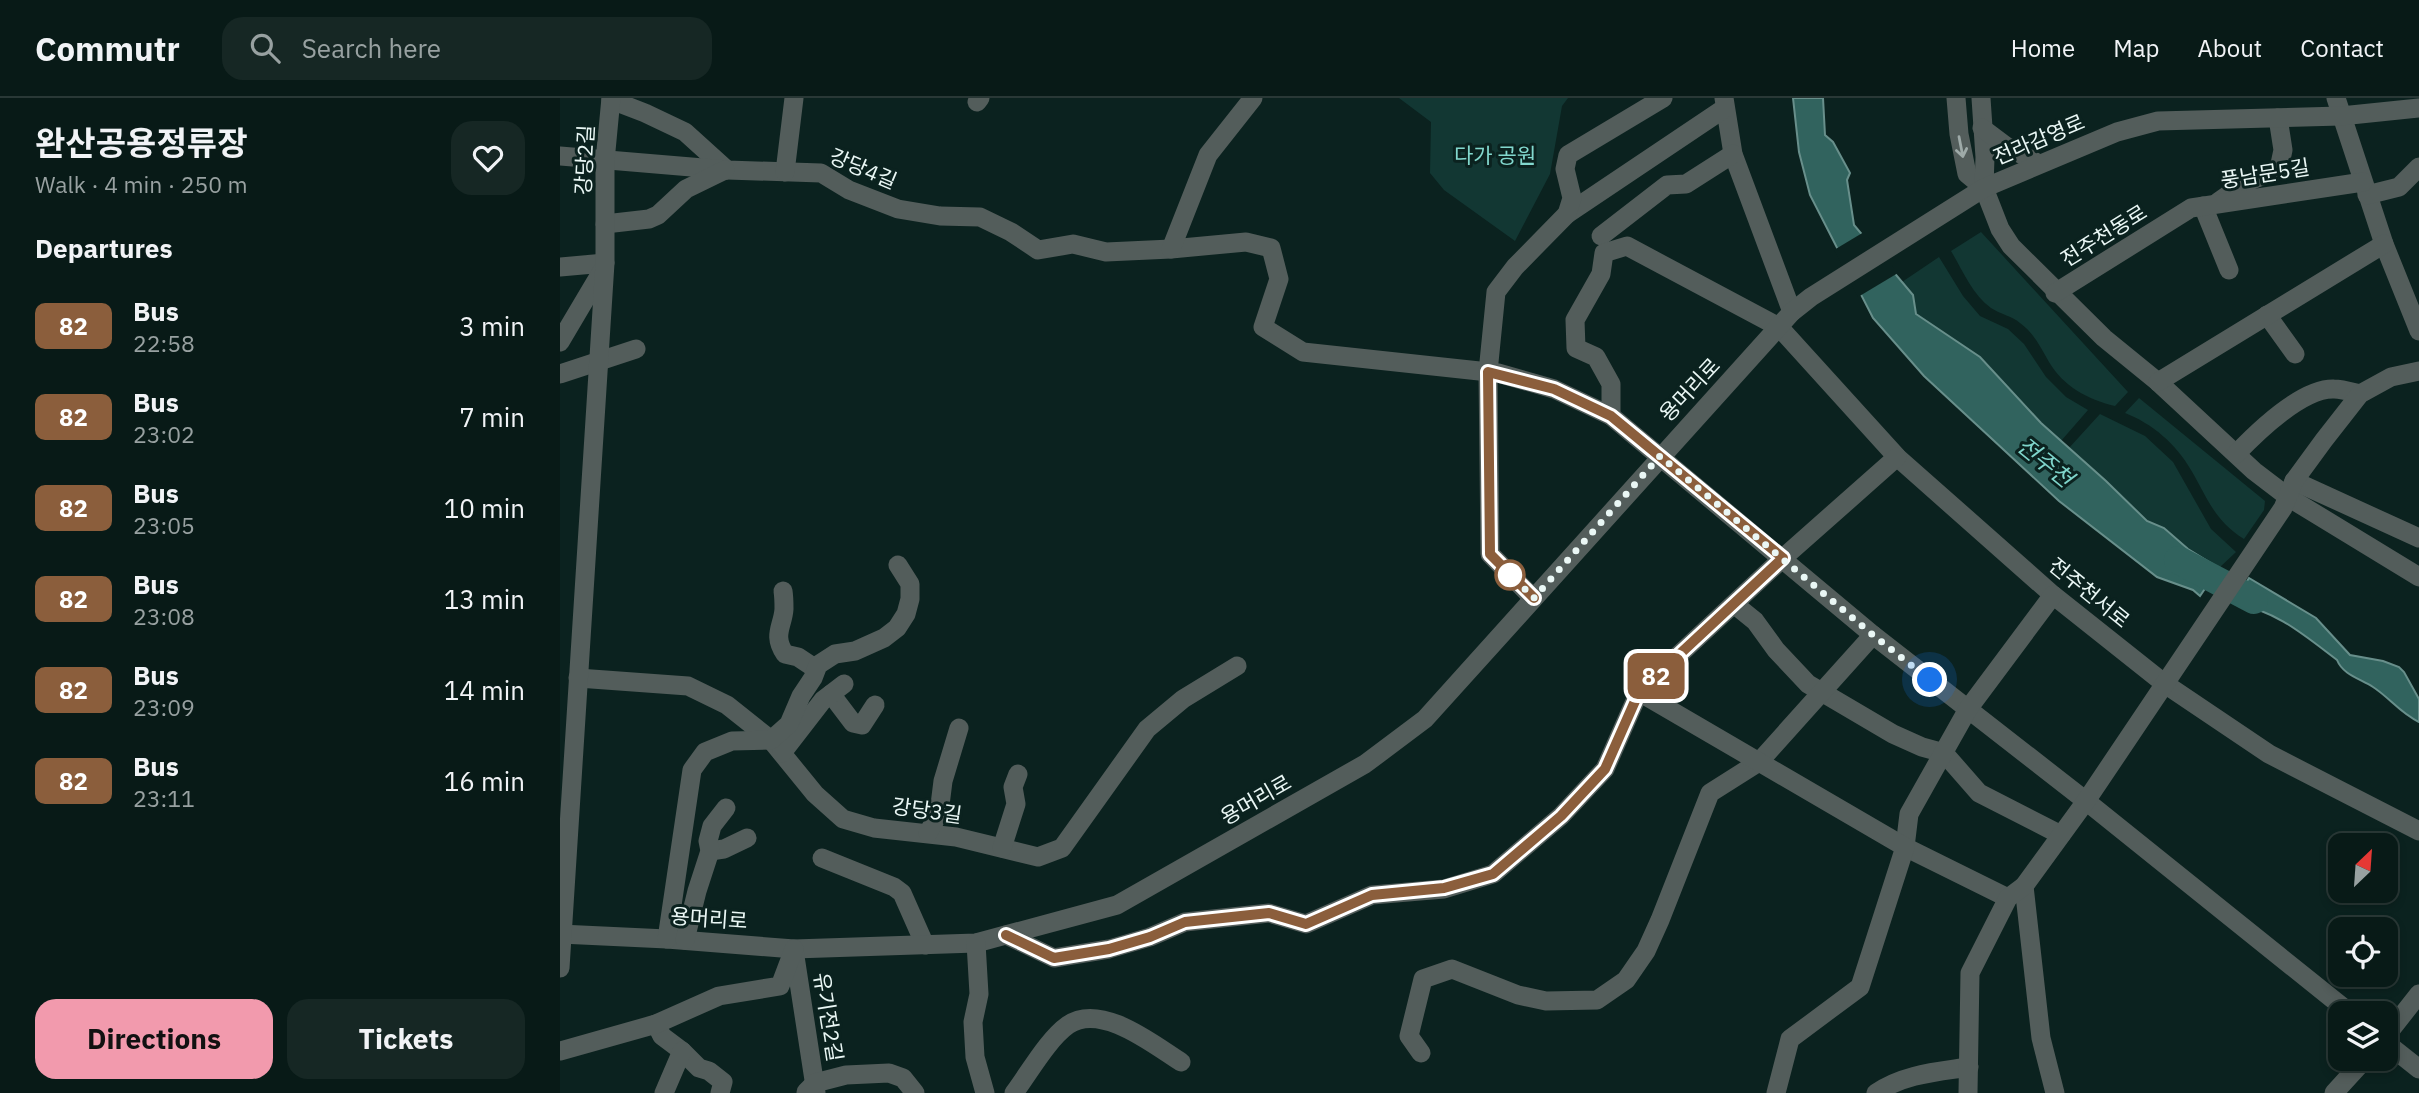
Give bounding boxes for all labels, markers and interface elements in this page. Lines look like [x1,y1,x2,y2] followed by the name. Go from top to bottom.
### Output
[222,17,712,80] search box
[35,27,180,70] text: Commutr
[246,29,284,67] icon: search
[302,31,441,65] text: Search here
[2011,32,2075,64] text: Home
[2113,32,2159,64] text: Map
[2197,32,2262,64] text: About
[2300,32,2384,64] text: Contact
[1989,107,2089,171] street label: 전라감영로
[35,121,248,164] text: 완산공용정류장
[451,121,525,195] button: heart
[568,124,600,196] street label: 강당2길
[1955,135,1969,158] one-way arrow
[825,141,901,195] street label: 강당4길
[1454,141,1536,169] park label: 다가 공원
[2218,152,2311,194] street label: 풍남문5길
[35,169,248,199] text: Walk · 4 min · 250 m
[2055,198,2152,273] street label: 전주천동로
[35,231,173,265] text: Departures
[133,294,179,328] text: Bus
[459,309,525,343] text: 3 min
[59,310,88,342] text: 82
[133,328,195,358] text: 22:58
[1653,352,1726,427] street label: 용머리로
[133,385,179,419] text: Bus
[459,400,525,434] text: 7 min
[59,401,88,433] text: 82
[133,419,195,449] text: 23:02
[2012,430,2082,495] water label: 전주천
[133,476,179,510] text: Bus
[444,491,525,525] text: 10 min
[59,492,88,524] text: 82
[133,510,195,540] text: 23:05
[2043,551,2136,634] street label: 전주천서로
[1495,560,1525,590] unlabelled marker
[133,567,179,601] text: Bus
[444,582,525,616] text: 13 min
[59,583,88,615] text: 82
[133,601,195,631] text: 23:08
[1624,653,1688,699] line badge: 82
[133,658,179,692] text: Bus
[1642,660,1670,692] text: 82
[1912,662,1947,697] your location
[444,673,525,707] text: 14 min
[59,674,88,706] text: 82
[133,692,195,722] text: 23:09
[133,749,179,783] text: Bus
[444,764,525,798] text: 16 min
[59,765,88,797] text: 82
[1215,768,1296,831] street label: 용머리로
[133,783,195,813] text: 23:11
[890,791,964,829] street label: 강당3길
[2328,833,2398,903] north arrow
[2328,833,2398,1071] map controls
[670,901,749,935] street label: 용머리로
[2328,917,2398,987] button: locate
[808,970,850,1063] street label: 유기전2길
[35,999,273,1079] button: Directions
[287,999,525,1079] button: Tickets
[2328,1001,2398,1071] button: layers

